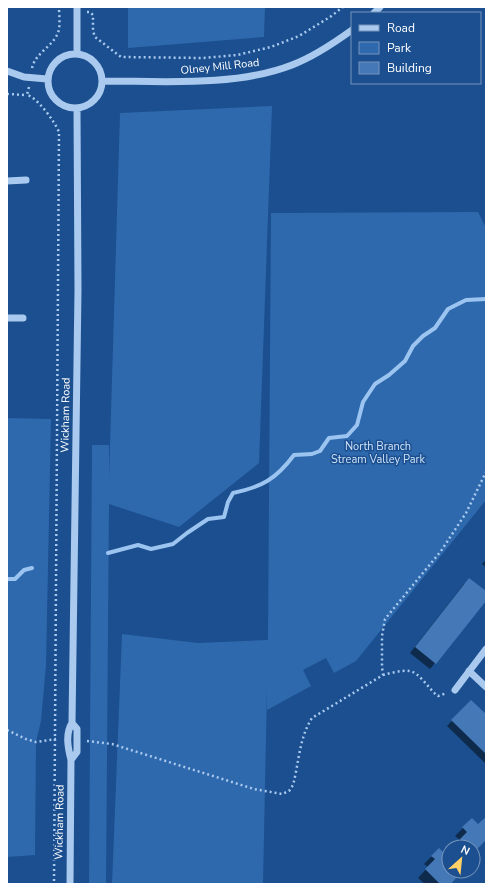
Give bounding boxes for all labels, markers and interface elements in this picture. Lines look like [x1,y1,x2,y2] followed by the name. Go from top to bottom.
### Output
[351,12,481,84] legend
[387,20,415,36] text: Road
[387,40,412,56] text: Park
[180,55,260,78] street label: Olney Mill Road
[387,60,432,76] text: Building
[57,377,74,453] street label: Wickham Road
[331,439,425,467] park label: North Branch Stream Valley Park
[51,784,68,860] street label: Wickham Road
[441,839,481,879] north arrow
[458,842,472,859] text: N

